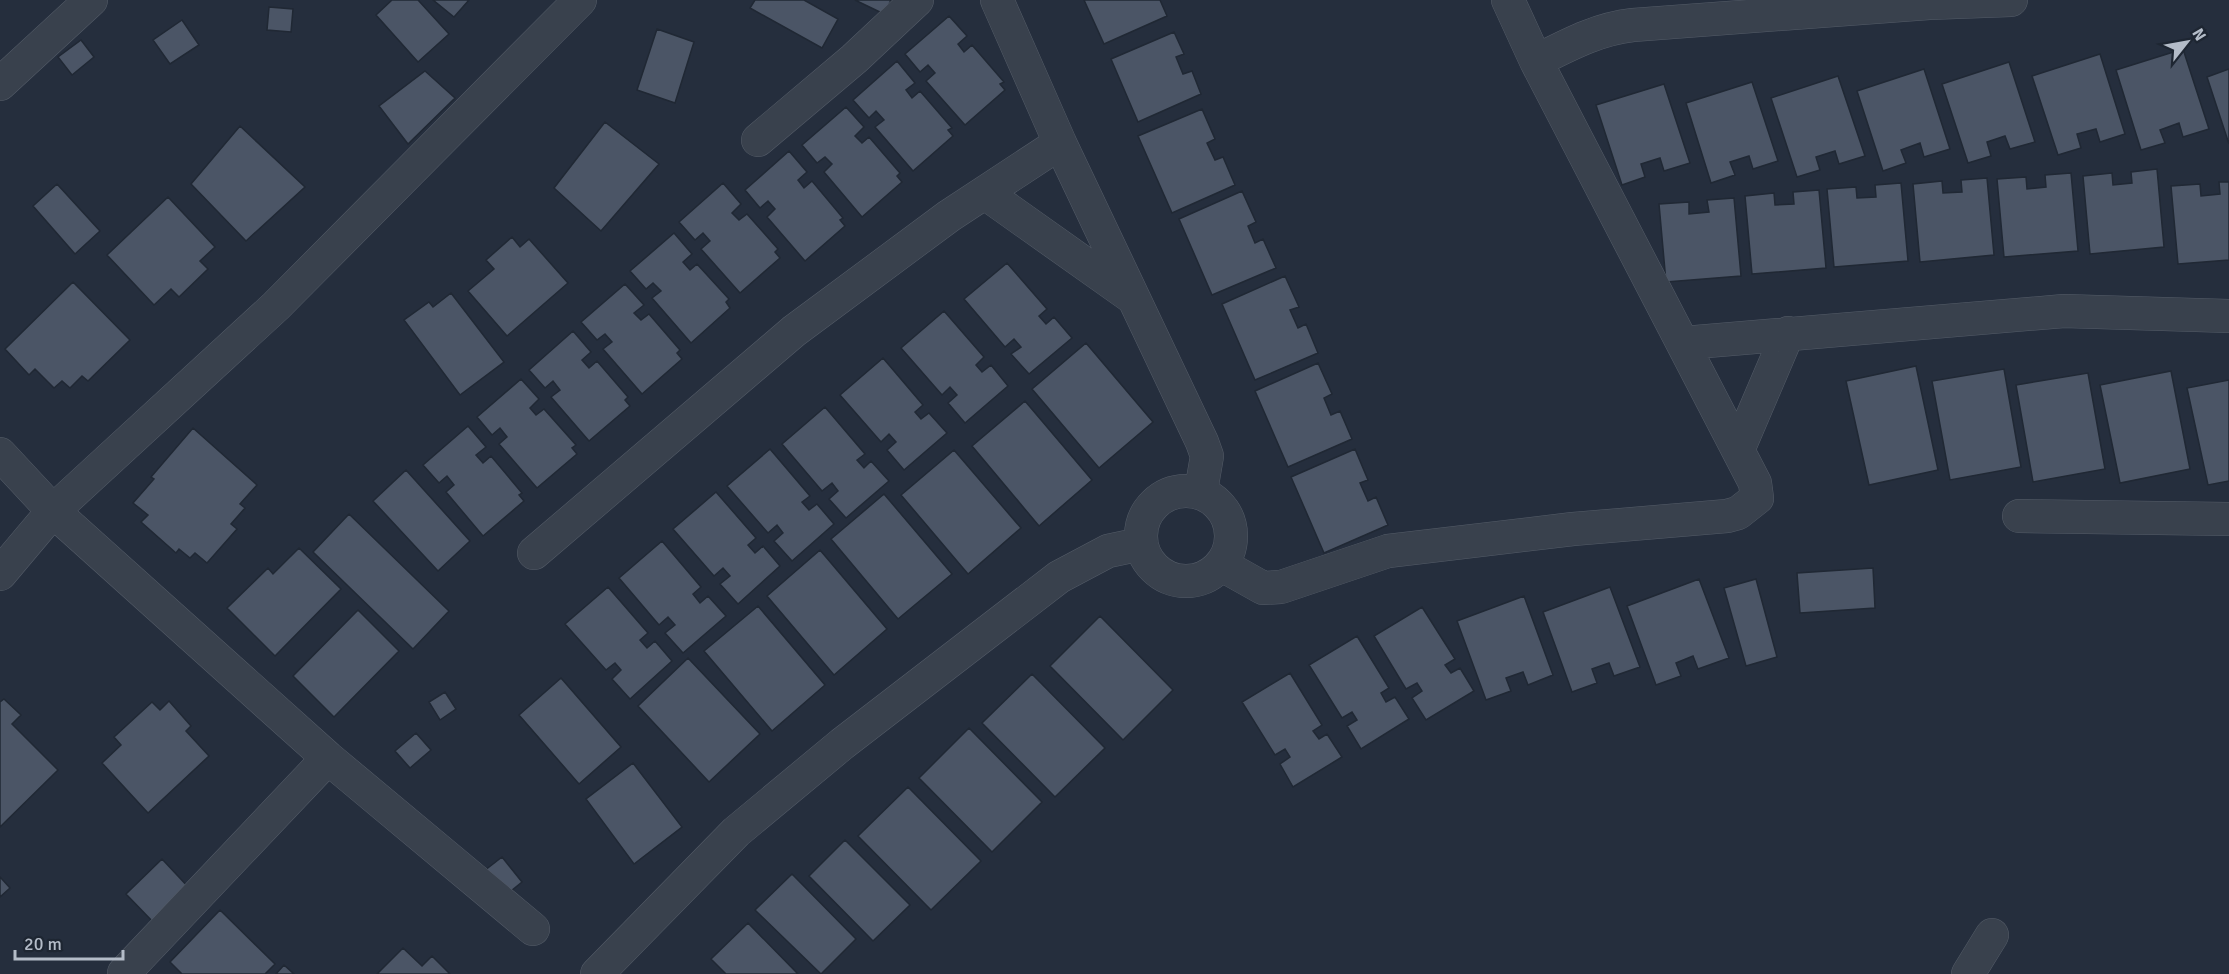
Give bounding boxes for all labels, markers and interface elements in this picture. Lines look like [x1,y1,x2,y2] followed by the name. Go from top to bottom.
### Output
[2157,12,2217,72] north arrow
[2188,25,2210,45] text: N
[15,923,123,961] scale bar
[24,933,62,955] text: 20 m

